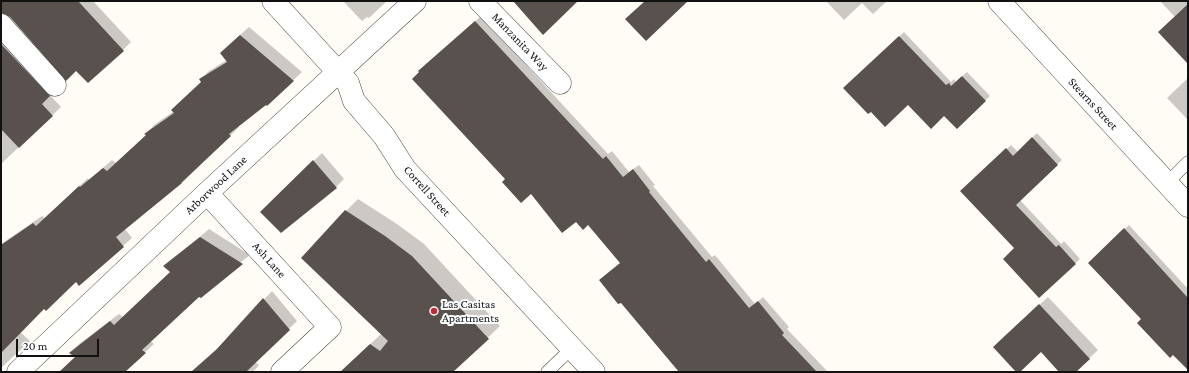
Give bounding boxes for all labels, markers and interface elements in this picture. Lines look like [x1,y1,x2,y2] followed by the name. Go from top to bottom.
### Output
[489,10,551,74] street label: Manzanita Way
[1065,75,1121,133] street label: Stearns Street
[182,152,250,218] street label: Arborwood Lane
[401,163,453,219] street label: Correll Street
[249,239,289,281] street label: Ash Lane
[442,297,499,325] place label: Las Casitas Apartments
[429,306,439,316] marker: Las Casitas Apartments
[18,331,101,357] scale bar
[23,339,47,353] text: 20 m

